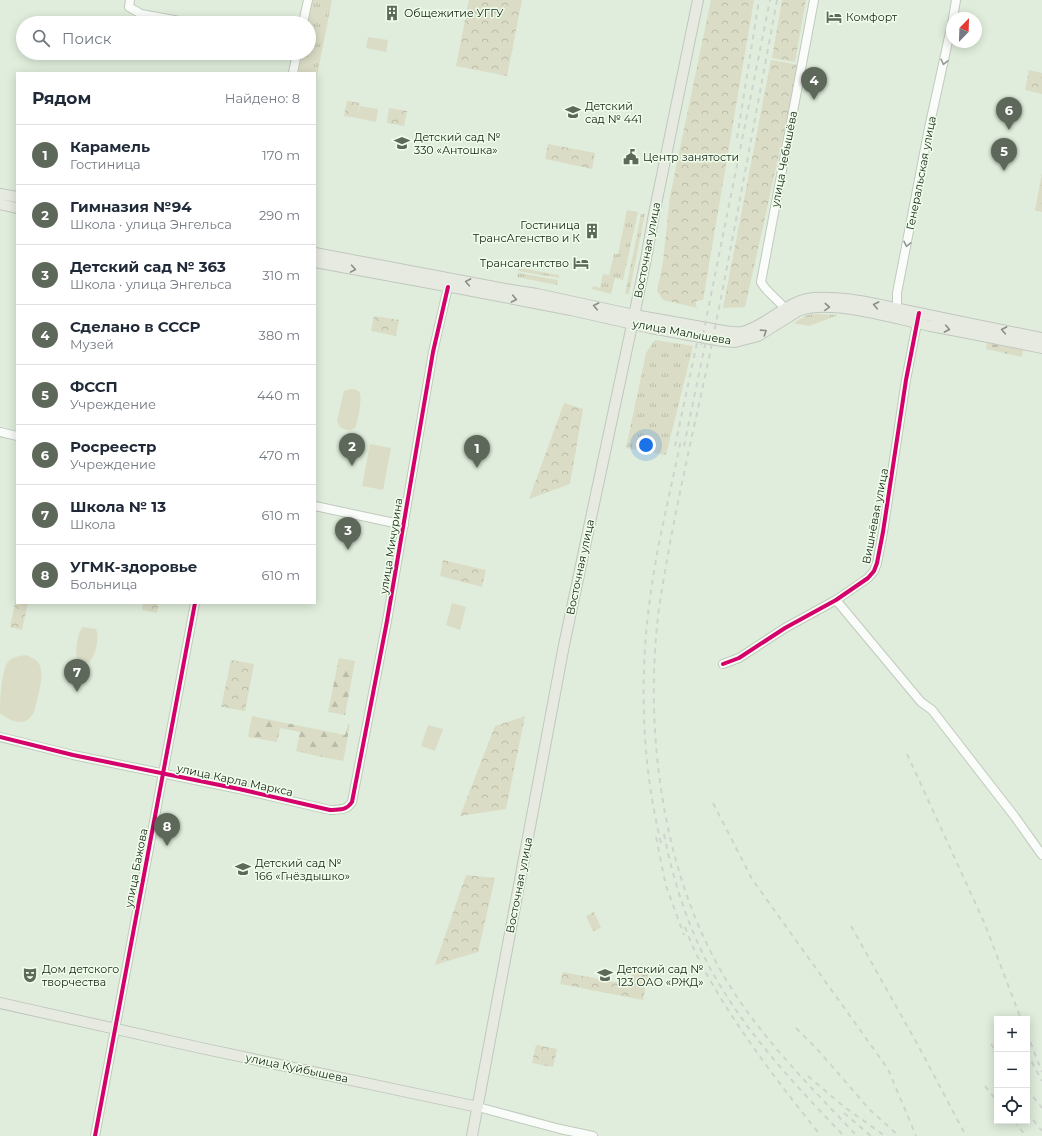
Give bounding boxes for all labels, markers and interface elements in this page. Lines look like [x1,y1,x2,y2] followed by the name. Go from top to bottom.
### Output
[383,4,401,22] building icon: Общежитие УГГУ
[404,6,504,20] place label: Общежитие УГГУ
[825,8,843,26] hotel icon: Комфорт
[846,10,898,24] place label: Комфорт
[946,12,982,48] north arrow
[16,16,316,60] search box
[30,27,52,49] icon: search
[62,29,111,48] text: Поиск
[940,58,948,65] one-way arrow
[801,67,827,100] pin: 4
[32,88,91,108] text: Рядом
[225,90,300,106] text: Найдено: 8
[996,97,1022,130] pin: 6
[585,99,642,126] place label: Детский сад № 441
[564,103,582,121] school or university icon: Детский сад № 441
[768,110,800,209] street label: улица Чебышёва
[903,115,939,231] street label: Генеральская улица
[414,130,501,157] place label: Детский сад № 330 «Антошка»
[393,134,411,152] school or university icon: Детский сад № 330 «Антошка»
[70,137,150,156] text: Карамель
[991,138,1017,171] pin: 5
[42,147,48,163] text: 1
[262,147,300,163] text: 170 m
[622,148,640,166] public building icon: Центр занятости
[643,150,739,164] place label: Центр занятости
[70,156,141,172] text: Гостиница
[70,197,192,216] text: Гимназия №94
[631,201,663,299] street label: Восточная улица
[41,207,49,223] text: 2
[259,207,300,223] text: 290 m
[70,216,232,232] text: Школа · улица Энгельса
[473,218,580,245] place label: Гостиница ТрансАгенство и К
[583,222,601,240] building icon: Гостиница ТрансАгенство и К
[903,241,912,247] one-way arrow
[572,254,590,272] hotel icon: Трансагентство
[480,256,569,270] place label: Трансагентство
[70,257,226,276] text: Детский сад № 363
[350,264,356,273] one-way arrow
[41,267,49,283] text: 3
[262,267,300,283] text: 310 m
[70,276,232,292] text: Школа · улица Энгельса
[465,278,471,286] one-way arrow
[511,295,517,303] one-way arrow
[873,301,879,309] one-way arrow
[593,303,599,311] one-way arrow
[824,303,830,311] one-way arrow
[631,316,732,348] street label: улица Малышева
[70,317,200,336] text: Сделано в СССР
[944,324,950,333] one-way arrow
[41,327,49,343] text: 4
[259,327,300,343] text: 380 m
[1001,327,1007,335] one-way arrow
[760,329,767,337] one-way arrow
[70,336,114,352] text: Музей
[70,377,118,396] text: ФССП
[41,387,49,403] text: 5
[257,387,300,403] text: 440 m
[70,396,156,412] text: Учреждение
[339,433,365,466] pin: 2
[464,435,490,468] pin: 1
[636,435,656,455] your location
[70,437,156,456] text: Росреестр
[41,447,49,463] text: 6
[259,447,300,463] text: 470 m
[70,456,156,472] text: Учреждение
[859,467,891,565] street label: Вишнёвая улица
[70,497,166,516] text: Школа № 13
[376,497,406,596] street label: улица Мичурина
[41,507,49,523] text: 7
[262,507,300,523] text: 610 m
[70,516,116,532] text: Школа
[335,517,361,550] pin: 3
[563,518,597,616] street label: Восточная улица
[70,557,198,576] text: УГМК-здоровье
[41,567,49,583] text: 8
[262,567,300,583] text: 610 m
[70,576,137,592] text: Больница
[64,659,90,692] pin: 7
[175,761,294,799] street label: улица Карла Маркса
[154,813,180,846] pin: 8
[121,827,151,910] street label: улица Бажова
[503,836,535,934] street label: Восточная улица
[255,856,350,883] place label: Детский сад № 166 «Гнёздышко»
[234,860,252,878] school or university icon: Детский сад № 166 «Гнёздышко»
[42,962,119,989] place label: Дом детского творчества
[617,962,704,989] place label: Детский сад № 123 ОАО «РЖД»
[21,966,39,984] theatre icon: Дом детского творчества
[596,966,614,984] school or university icon: Детский сад № 123 ОАО «РЖД»
[994,1016,1030,1124] map controls
[994,1016,1030,1052] button: +
[244,1050,350,1086] street label: улица Куйбышева
[994,1052,1030,1088] button: −
[994,1088,1030,1124] button: locate

